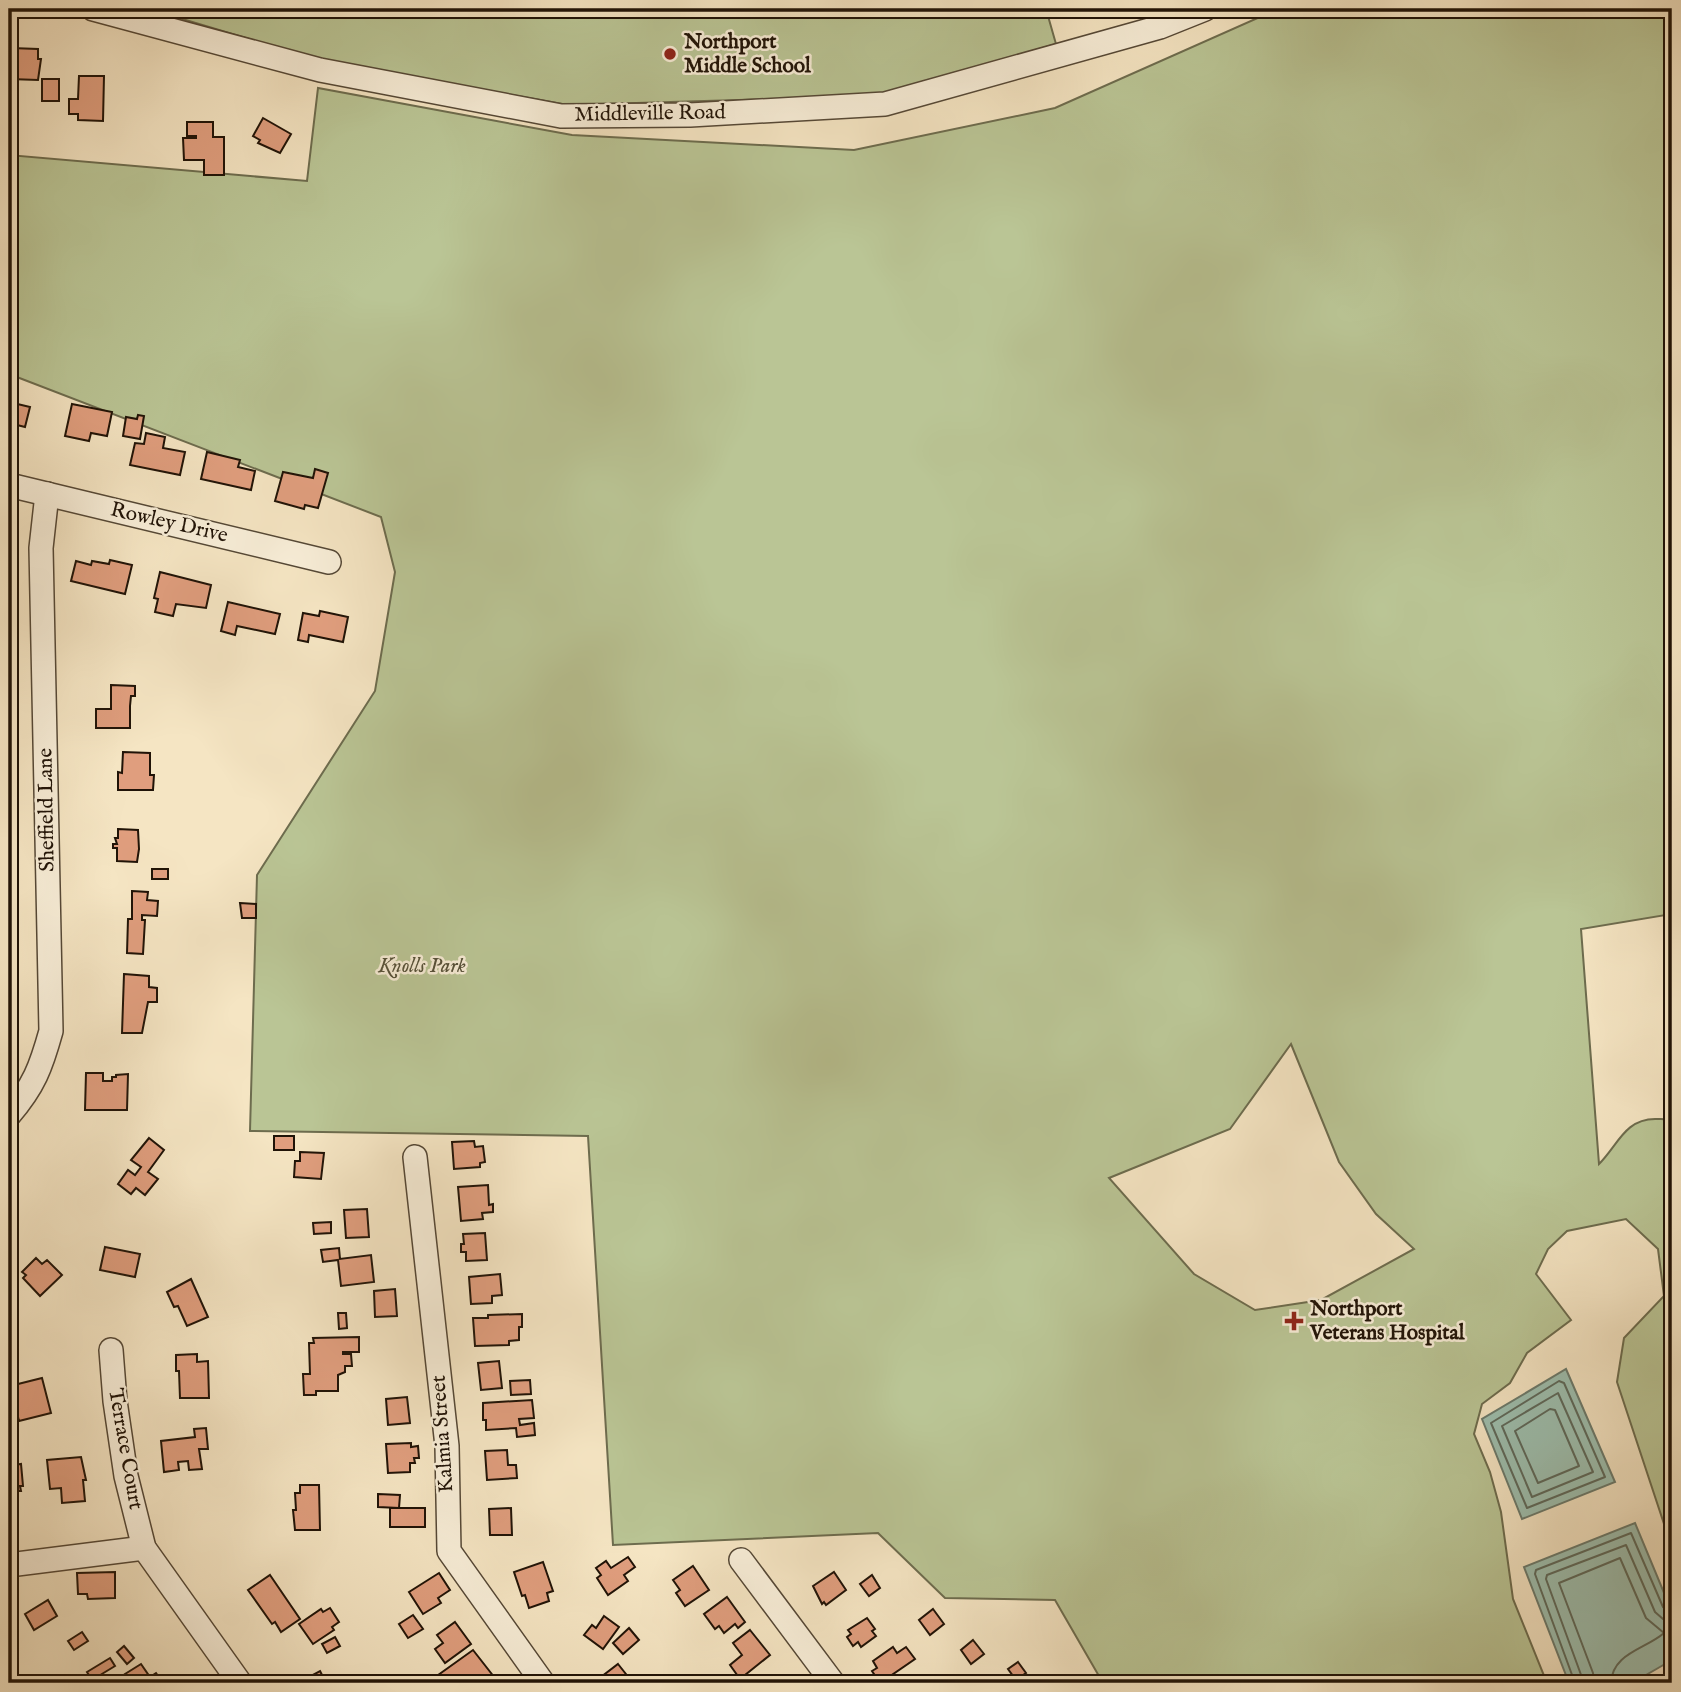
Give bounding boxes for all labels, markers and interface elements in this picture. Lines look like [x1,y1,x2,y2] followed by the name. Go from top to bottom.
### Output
[683,29,812,80] place label: Northport Middle School
[662,46,678,62] marker: Northport Middle School
[574,99,727,129] street label: Middleville Road
[108,496,231,550] street label: Rowley Drive
[32,747,62,872] street label: Sheffield Lane
[377,953,466,980] park label: Knolls Park
[1309,1296,1466,1347] place label: Northport Veterans Hospital
[1284,1311,1304,1331] marker: Northport Veterans Hospital
[425,1374,461,1494] street label: Kalmia Street
[101,1386,149,1512] street label: Terrace Court

